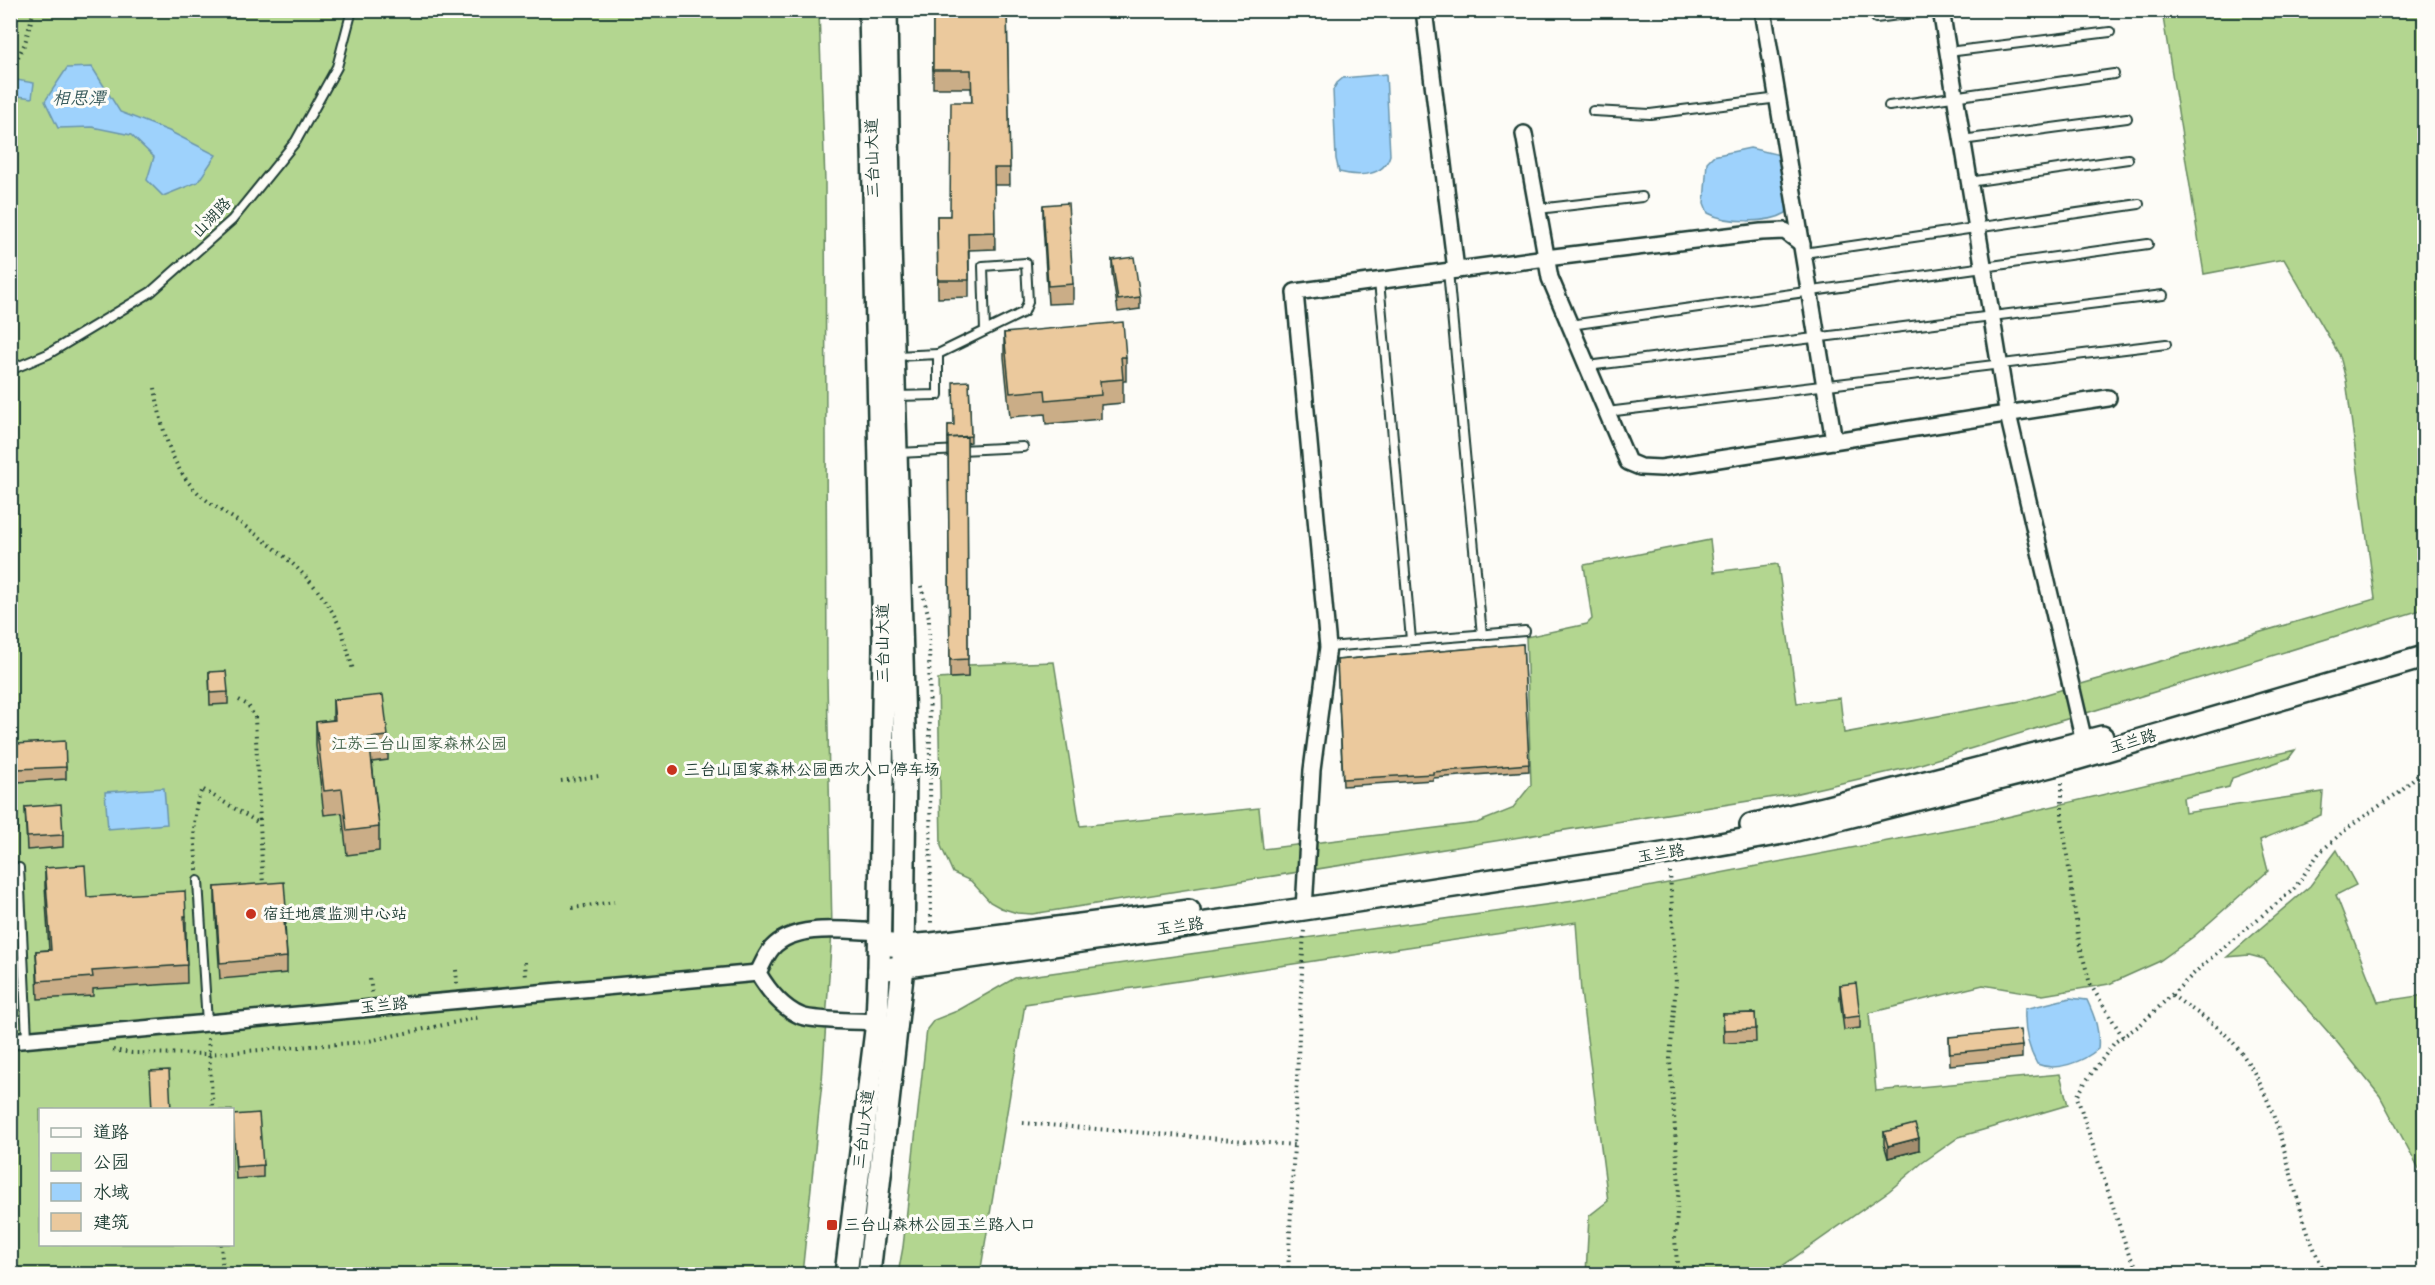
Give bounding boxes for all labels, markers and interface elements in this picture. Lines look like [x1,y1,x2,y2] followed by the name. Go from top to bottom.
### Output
[52,85,108,114] water label: 相思潭
[860,118,886,198] street label: 三台山大道
[186,192,238,244] street label: 山湖路
[871,603,896,683] street label: 三台山大道
[2106,723,2160,761] street label: 玉兰路
[331,732,507,757] park label: 江苏三台山国家森林公园
[684,758,940,783] place label: 三台山国家森林公园西次入口停车场
[665,763,679,777] marker: 三台山国家森林公园西次入口停车场
[1635,838,1687,870] street label: 玉兰路
[263,902,407,927] place label: 宿迁地震监测中心站
[244,907,258,921] marker: 宿迁地震监测中心站
[1154,911,1206,943] street label: 玉兰路
[359,991,409,1021] street label: 玉兰路
[847,1088,881,1170] street label: 三台山大道
[39,1108,234,1246] legend
[93,1119,129,1148] text: 道路
[93,1149,129,1178] text: 公园
[93,1179,129,1208] text: 水域
[93,1209,129,1238] text: 建筑
[844,1213,1036,1238] place label: 三台山森林公园玉兰路入口
[825,1218,839,1232] marker: 三台山森林公园玉兰路入口

